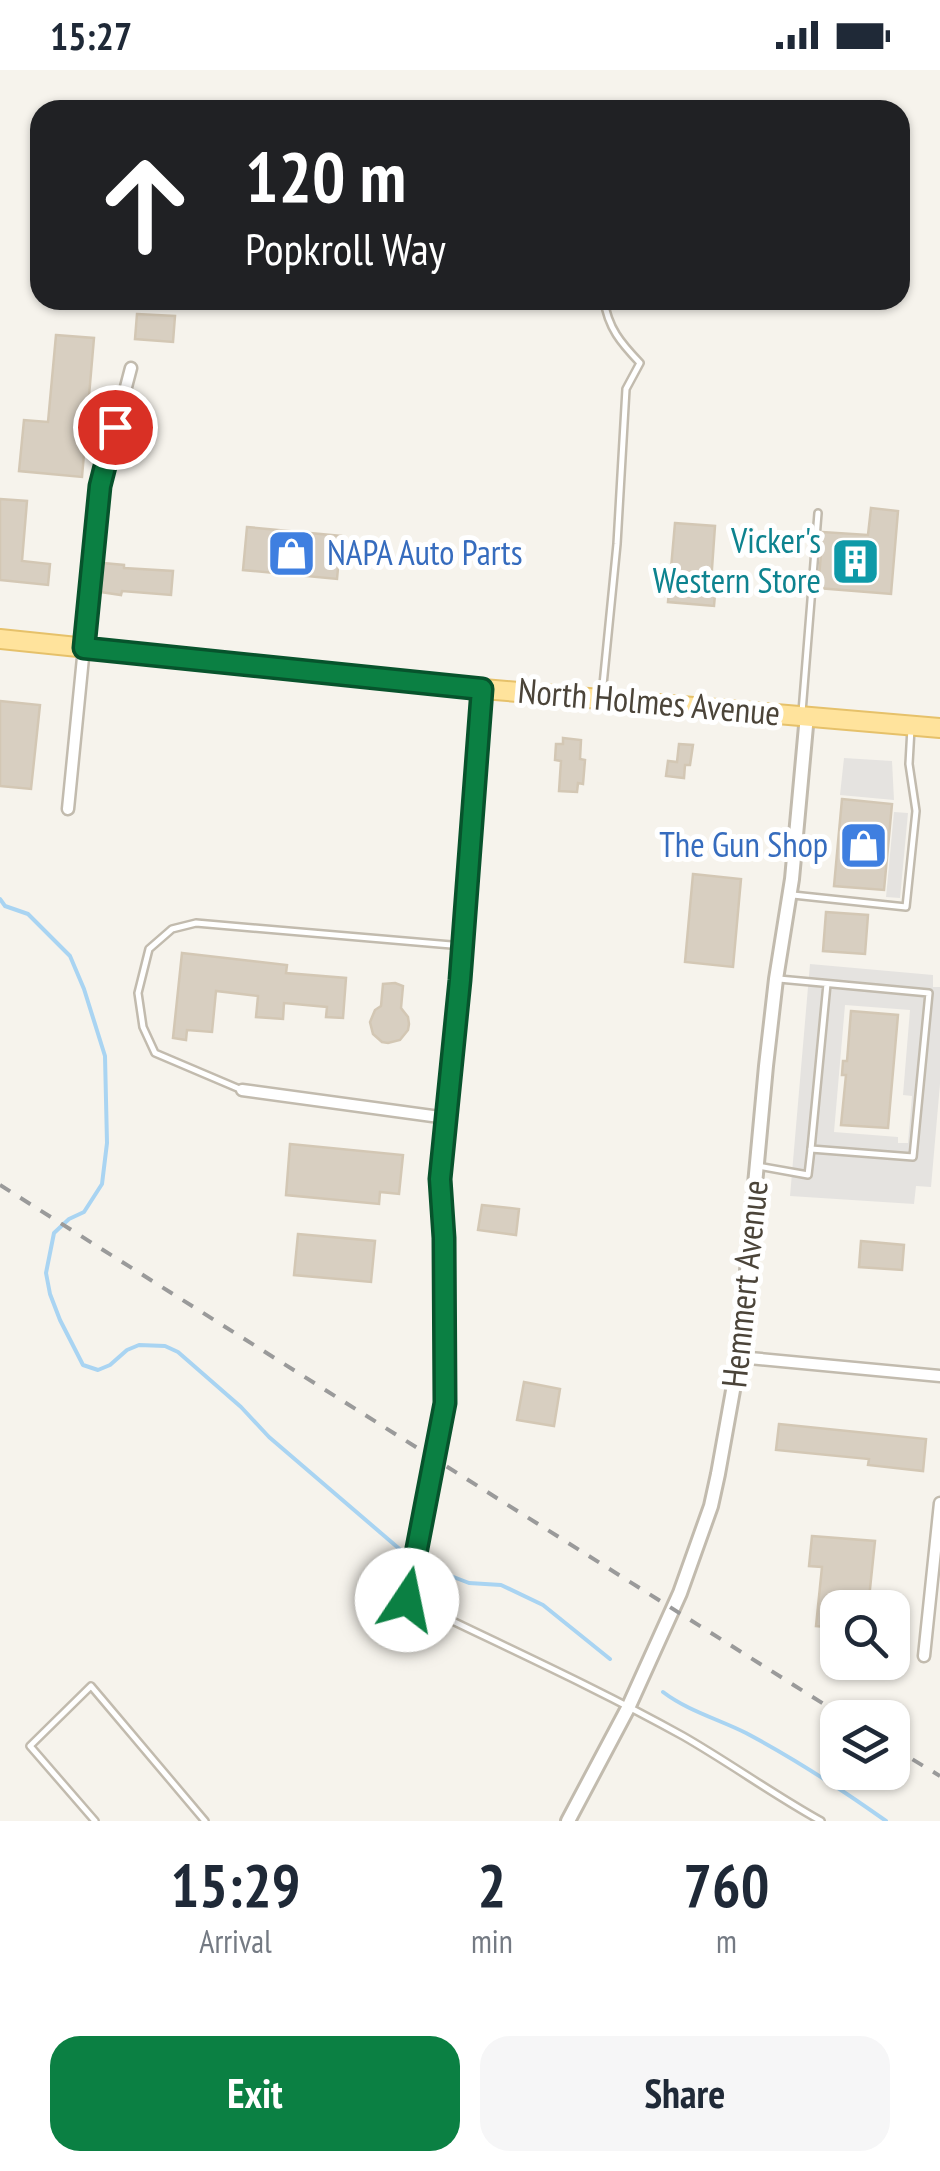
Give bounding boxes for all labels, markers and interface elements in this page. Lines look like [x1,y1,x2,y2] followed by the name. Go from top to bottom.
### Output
[50,11,132,60] text: 15:27
[245,131,406,221] text: 120 m
[80,140,210,270] icon: ahead
[245,219,446,277] text: Popkroll Way
[73,385,158,470] pin
[88,400,143,455] icon: arrive
[653,517,821,603] place label: Vicker's Western Store
[266,527,318,579] shop icon: NAPA Auto Parts
[327,529,523,575] place label: NAPA Auto Parts
[830,535,882,587] building icon: Vicker's Western Store
[516,667,782,735] street label: North Holmes Avenue
[837,819,889,871] shop icon: The Gun Shop
[659,821,828,867] place label: The Gun Shop
[710,1178,778,1390] street label: Hemmert Avenue
[355,1548,459,1652] position arrow
[820,1590,910,1790] map controls
[820,1590,910,1680] button: search
[820,1700,910,1790] button: layers
[171,1846,300,1924] text: 15:29
[478,1846,506,1924] text: 2
[683,1846,769,1924] text: 760
[199,1920,272,1962] text: Arrival
[471,1920,513,1962] text: min
[716,1920,737,1962] text: m
[50,2036,460,2151] button: Exit
[480,2036,890,2151] button: Share

